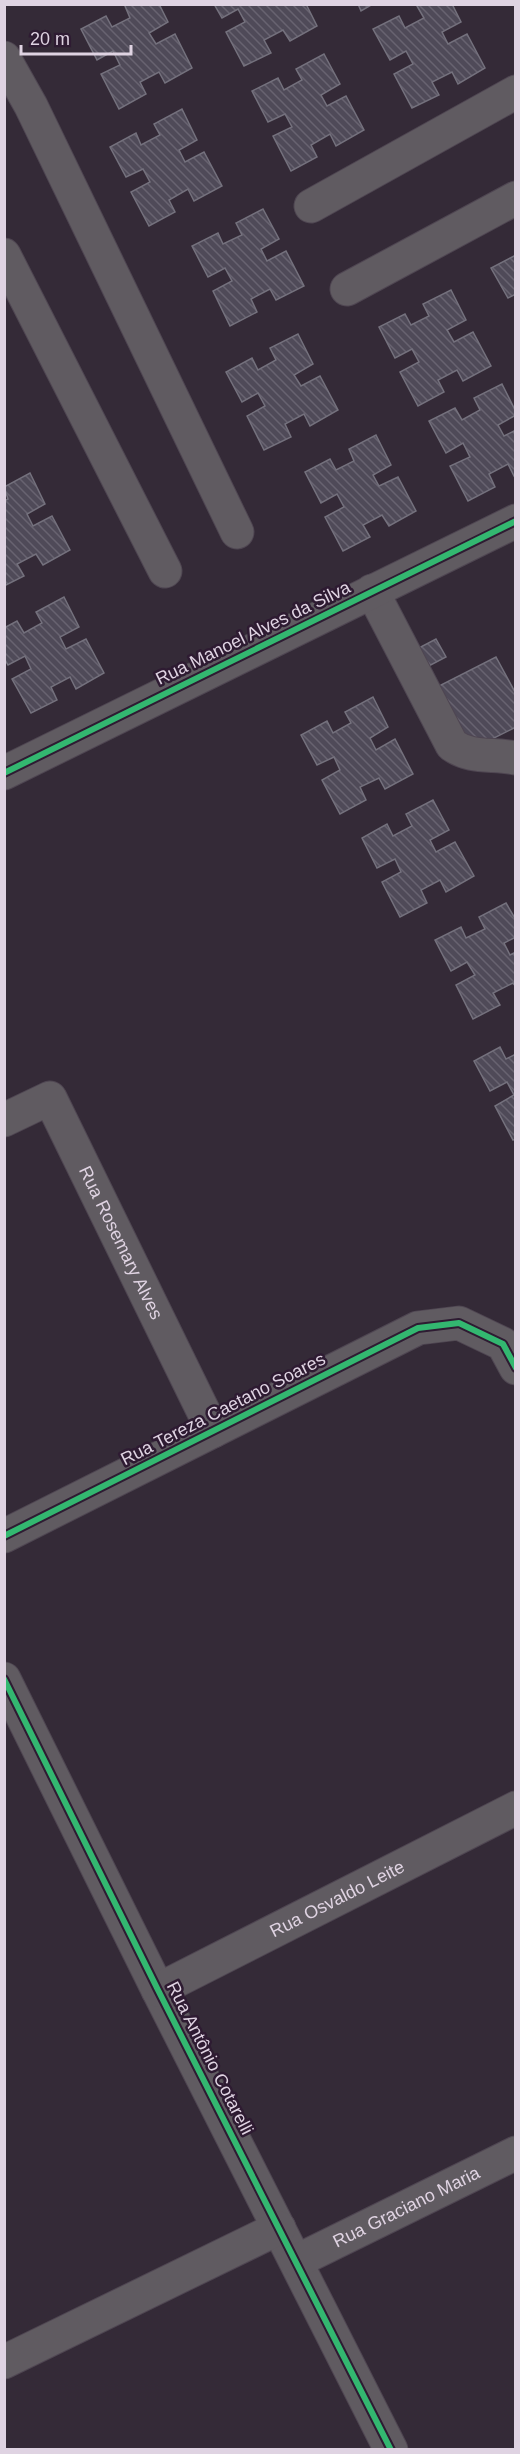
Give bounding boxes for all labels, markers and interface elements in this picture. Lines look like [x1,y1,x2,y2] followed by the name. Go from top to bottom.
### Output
[21,18,130,56] scale bar
[30,29,70,49] text: 20 m
[152,577,354,689] street label: Rua Manoel Alves da Silva
[75,1163,167,1323] street label: Rua Rosemary Alves
[117,1349,329,1469] street label: Rua Tereza Caetano Soares
[267,1856,408,1941] street label: Rua Osvaldo Leite
[163,1978,257,2138] street label: Rua Antônio Cotarelli
[330,2162,484,2252] street label: Rua Graciano Maria

